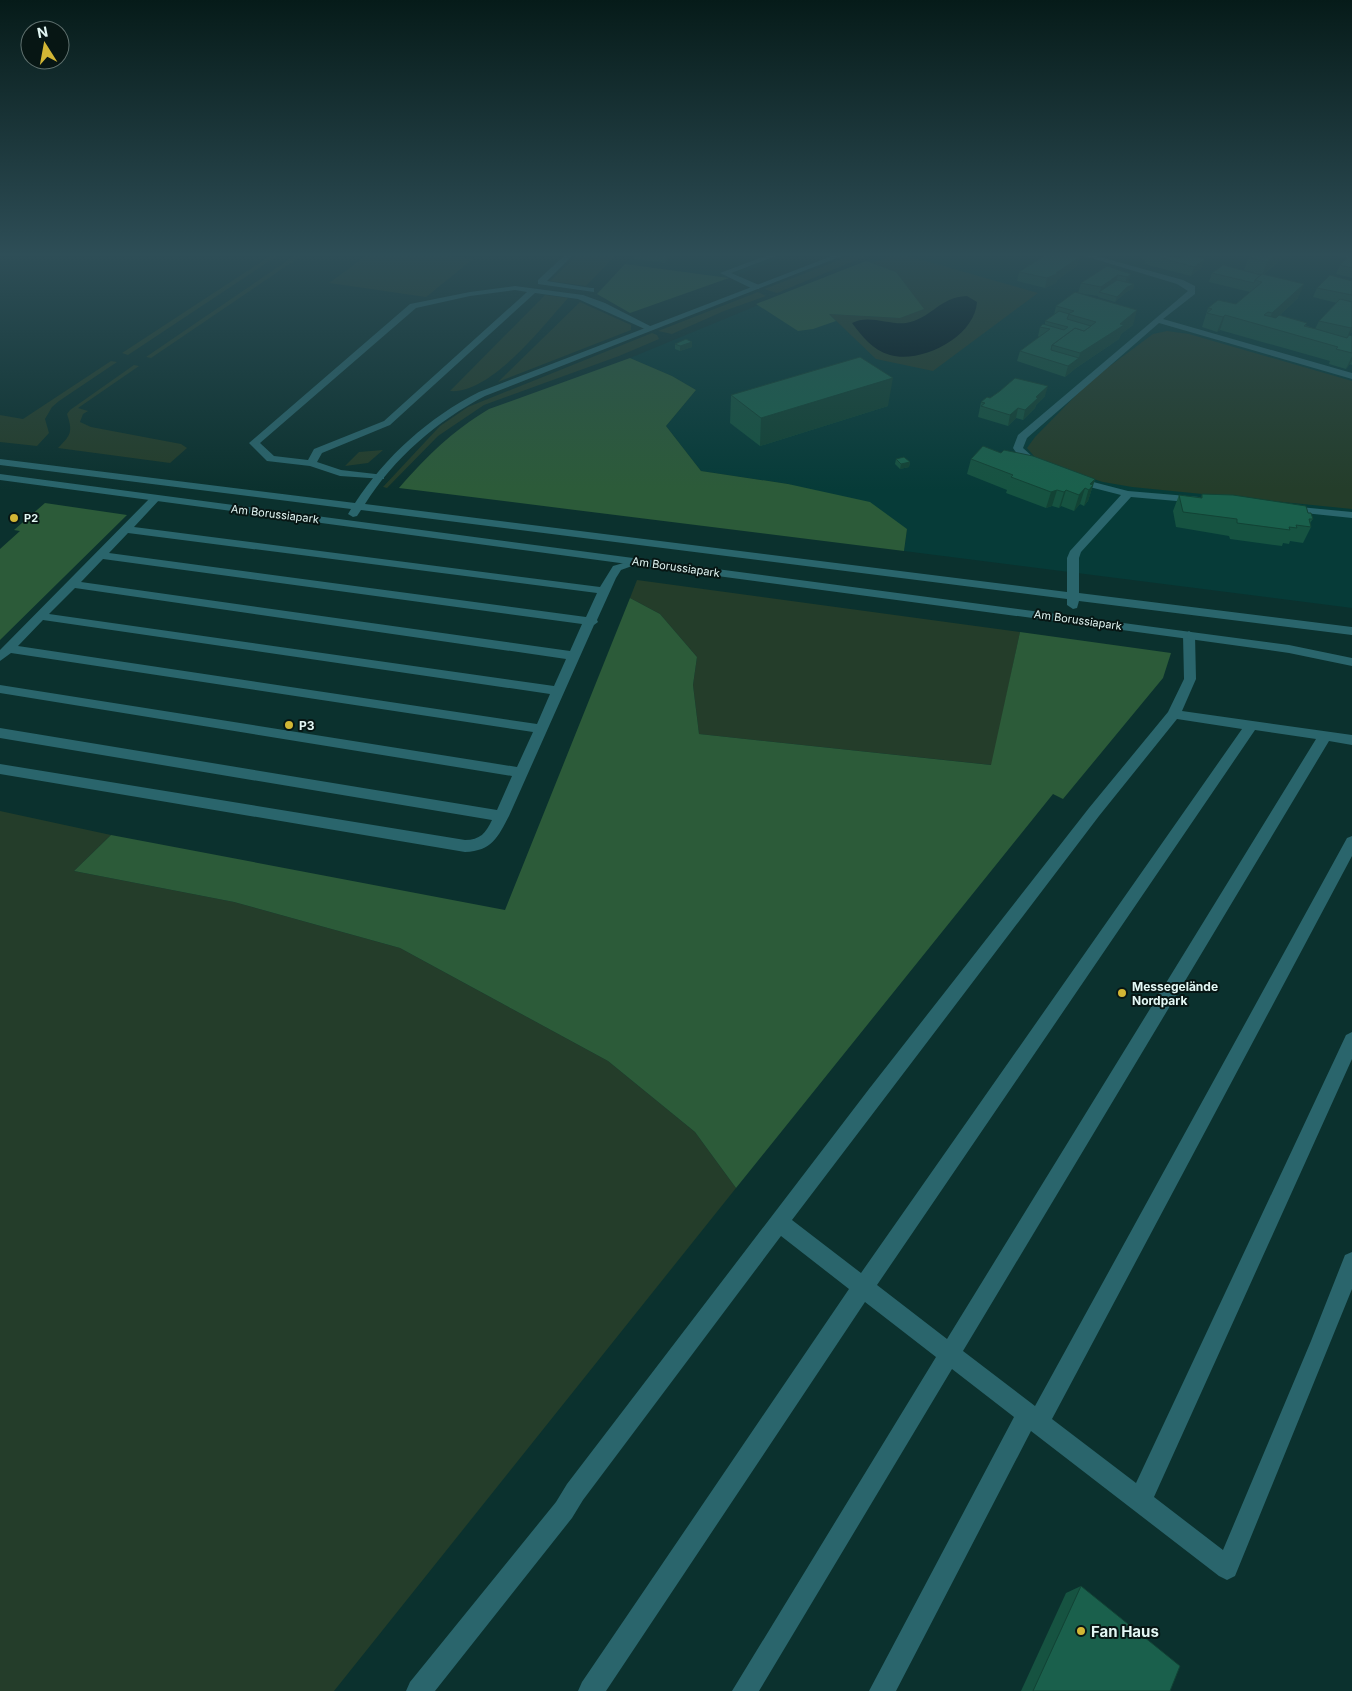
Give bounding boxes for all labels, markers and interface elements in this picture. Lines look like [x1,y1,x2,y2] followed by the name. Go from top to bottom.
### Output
[20,20,70,70] north arrow
[36,22,49,41] text: N
[230,502,320,526] street label: Am Borussiapark
[24,511,38,525] place label: P2
[8,512,20,524] marker: P2
[631,554,721,580] street label: Am Borussiapark
[1033,607,1123,633] street label: Am Borussiapark
[299,718,315,733] place label: P3
[283,719,295,731] marker: P3
[1132,979,1218,1008] place label: Messegelände Nordpark
[1116,987,1128,999] marker: Messegelände Nordpark
[1091,1622,1159,1641] place label: Fan Haus
[1075,1625,1087,1637] marker: Fan Haus

